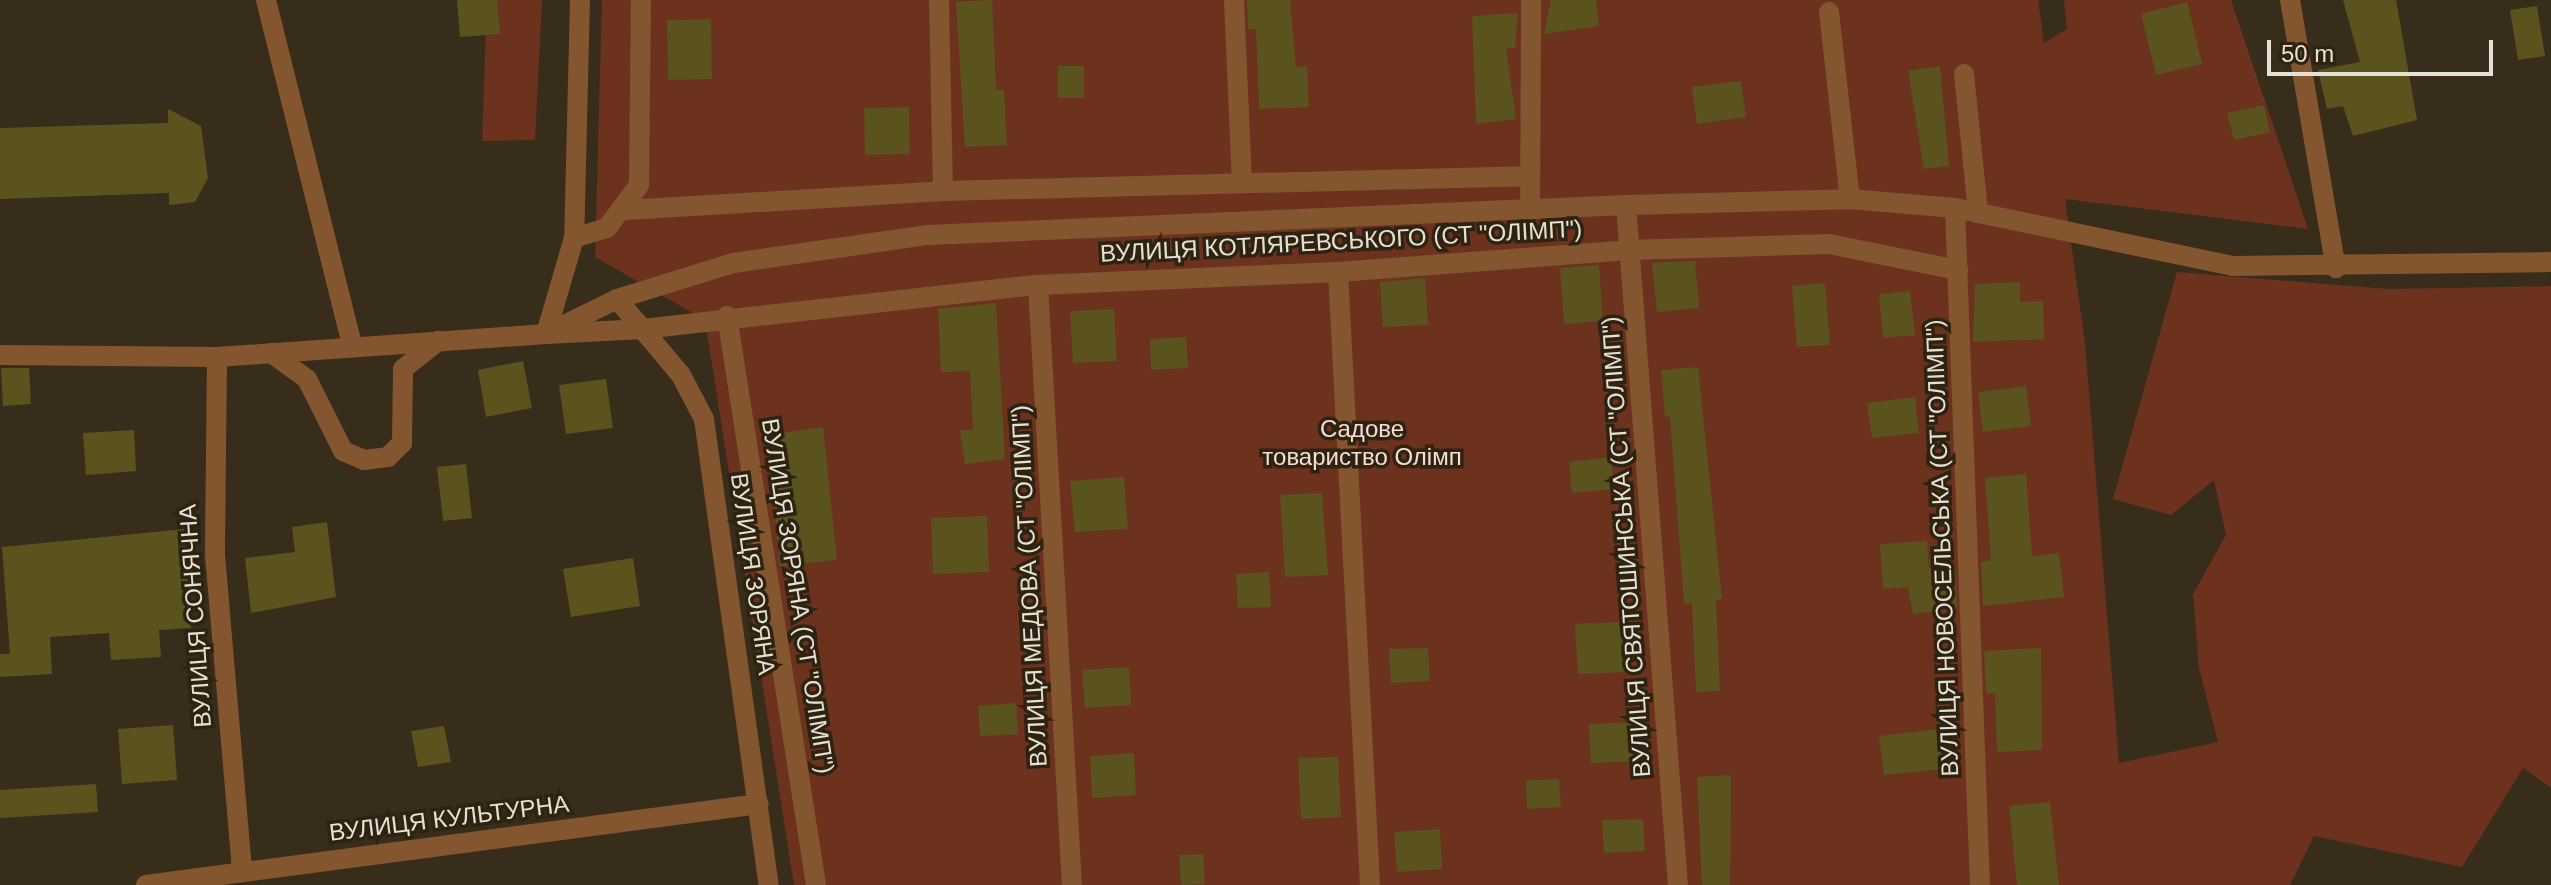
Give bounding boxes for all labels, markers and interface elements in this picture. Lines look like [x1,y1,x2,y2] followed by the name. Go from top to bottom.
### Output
[2271,24,2497,74] scale bar
[2281,40,2334,67] text: 50 m
[1099,214,1583,268] street label: ВУЛИЦЯ КОТЛЯРЕВСЬКОГО (СТ "ОЛІМП")
[1596,316,1656,778] street label: ВУЛИЦЯ СВЯТОШИНСЬКА (СТ "ОЛІМП")
[1920,319,1964,777] street label: ВУЛИЦЯ НОВОСЕЛЬСЬКА (СТ "ОЛІМП")
[1005,404,1053,768] street label: ВУЛИЦЯ МЕДОВА (СТ "ОЛІМП")
[1262,415,1462,471] park label: Садове товариство Олімп
[756,416,840,776] street label: ВУЛИЦЯ ЗОРЯНА (СТ "ОЛІМП")
[725,471,781,677] street label: ВУЛИЦЯ ЗОРЯНА
[173,503,217,729] street label: ВУЛИЦЯ СОНЯЧНА
[327,789,571,847] street label: ВУЛИЦЯ КУЛЬТУРНА

